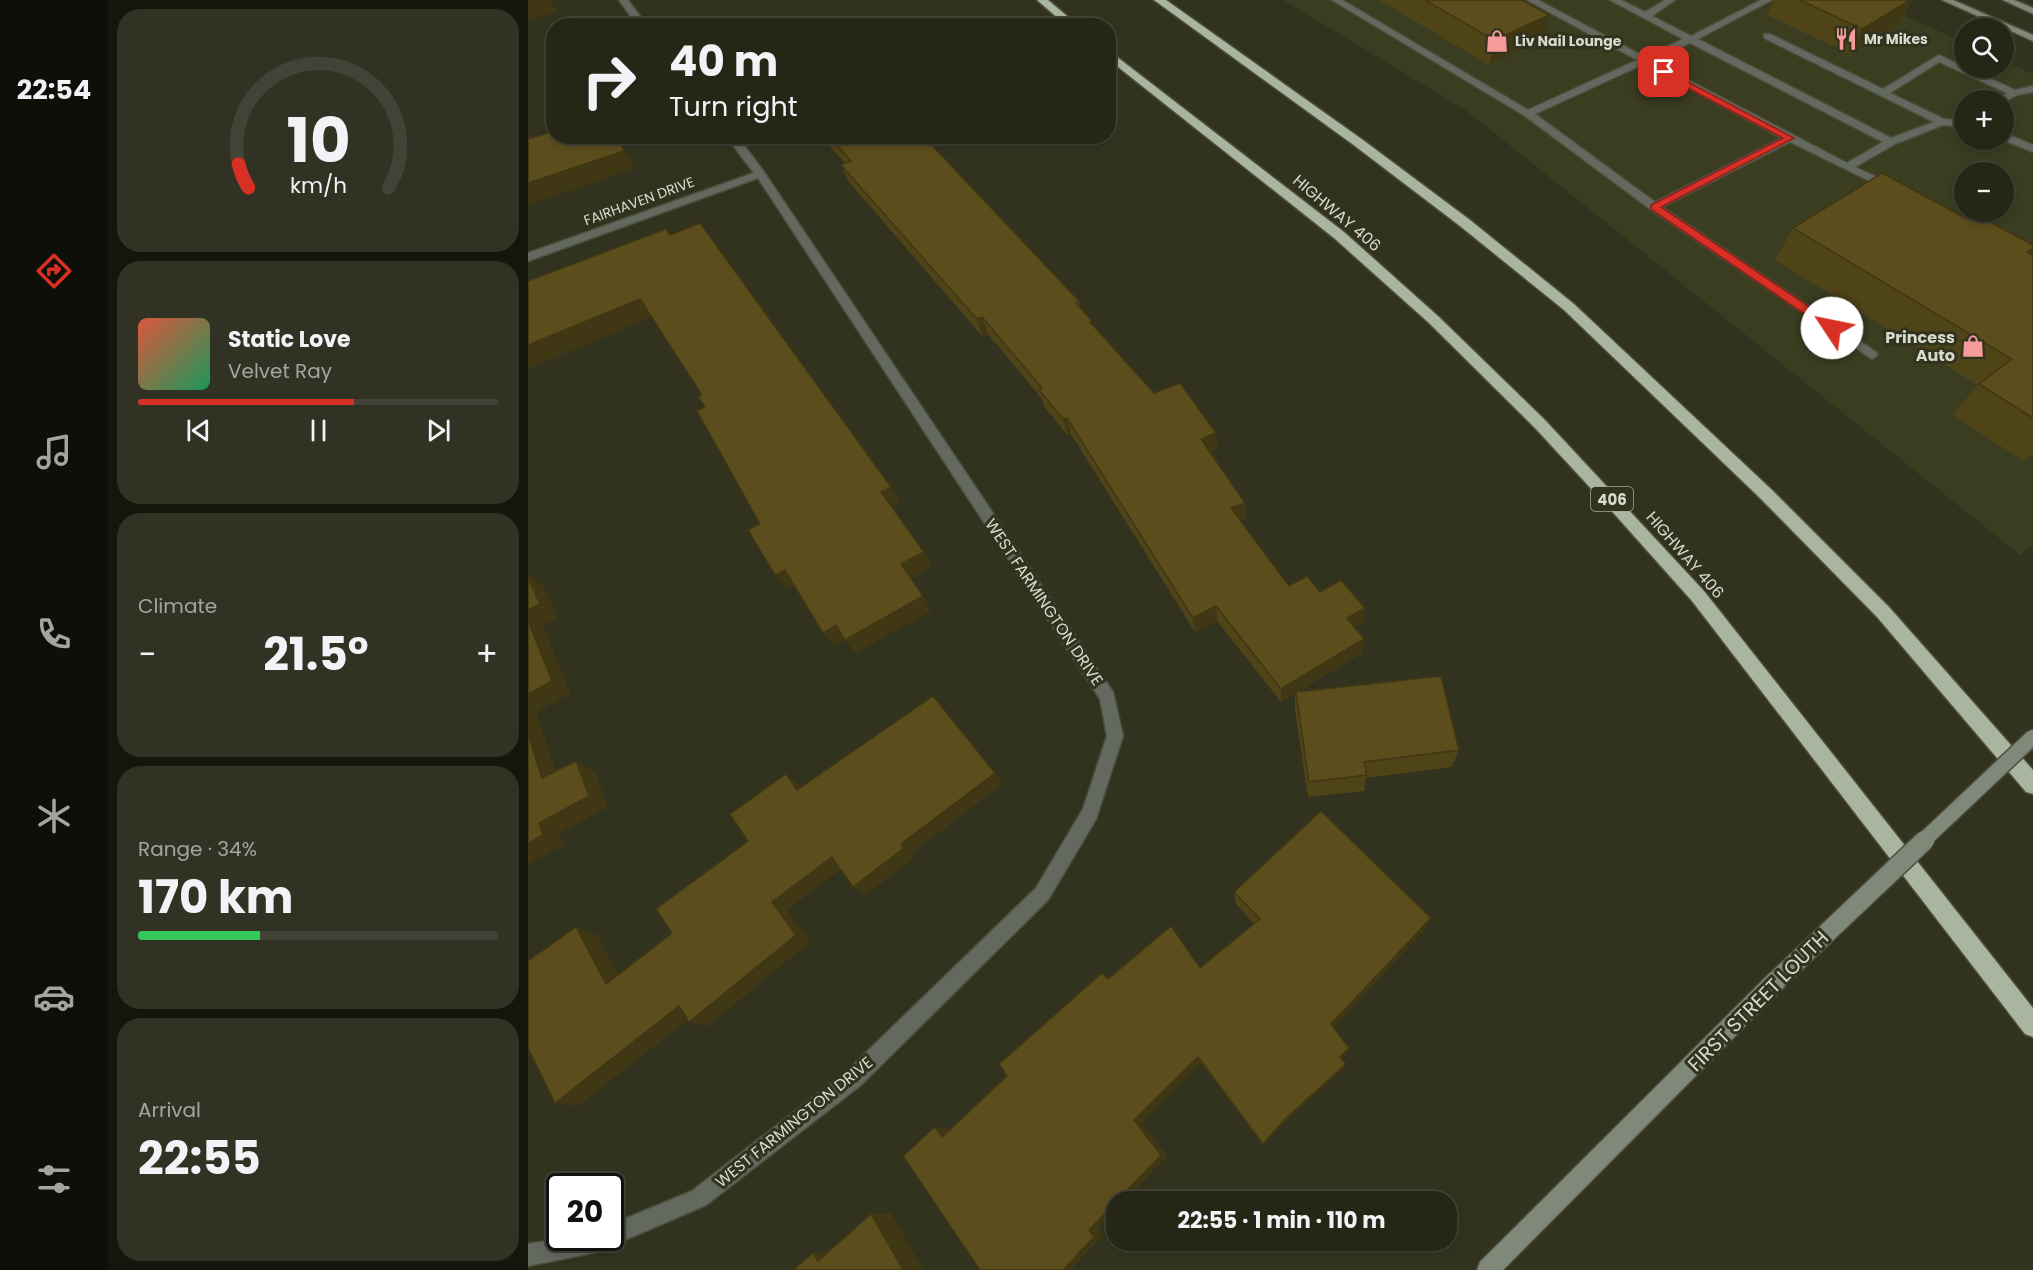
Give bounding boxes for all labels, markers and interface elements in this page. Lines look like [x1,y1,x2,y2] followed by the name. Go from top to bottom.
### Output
[1954,18,2014,222] map controls
[1954,18,2014,78] button: search
[1833,26,1859,52] restaurant icon: Mr Mikes
[1484,28,1510,54] shop icon: Liv Nail Lounge
[1864,29,1928,49] place label: Mr Mikes
[1515,31,1622,51] place label: Liv Nail Lounge
[669,32,778,91] text: 40 m
[570,42,648,120] icon: right
[1638,46,1689,97] pin
[1647,55,1680,88] icon: arrive
[17,71,91,108] text: 22:54
[669,88,798,125] text: Turn right
[1954,90,2014,150] button: +
[286,96,350,184] text: 10
[1954,162,2014,222] button: −
[1288,169,1386,257] street label: HIGHWAY 406
[289,170,347,201] text: km/h
[581,172,697,230] street label: FAIRHAVEN DRIVE
[33,250,75,292] icon: directions
[1800,296,1864,360] position arrow
[228,324,351,355] text: Static Love
[1885,326,1955,367] place label: Princess Auto
[1960,333,1986,359] shop icon: Princess Auto
[228,357,332,385] text: Velvet Ray
[182,414,215,447] icon: previous
[302,414,335,447] icon: pause
[422,414,455,447] icon: next
[33,431,75,473] icon: music
[1591,487,1633,511] road number: 406
[1641,506,1729,604] street label: HIGHWAY 406
[979,514,1109,690] street label: WEST FARMINGTON DRIVE
[138,592,217,620] text: Climate
[33,613,75,655] icon: phone
[263,623,369,686] text: 21.5°
[138,631,156,678] text: −
[475,631,498,678] text: +
[33,795,75,837] icon: climate
[138,835,257,863] text: Range · 34%
[138,866,293,929] text: 170 km
[1681,924,1835,1078] street label: FIRST STREET LOUTH
[33,976,75,1018] icon: car
[710,1051,878,1193] street label: WEST FARMINGTON DRIVE
[138,1096,201,1124] text: Arrival
[138,1127,261,1190] text: 22:55
[33,1158,75,1200] icon: filters
[546,1173,624,1251] speed limit sign: 20
[1177,1205,1386,1236] text: 22:55 · 1 min · 110 m

